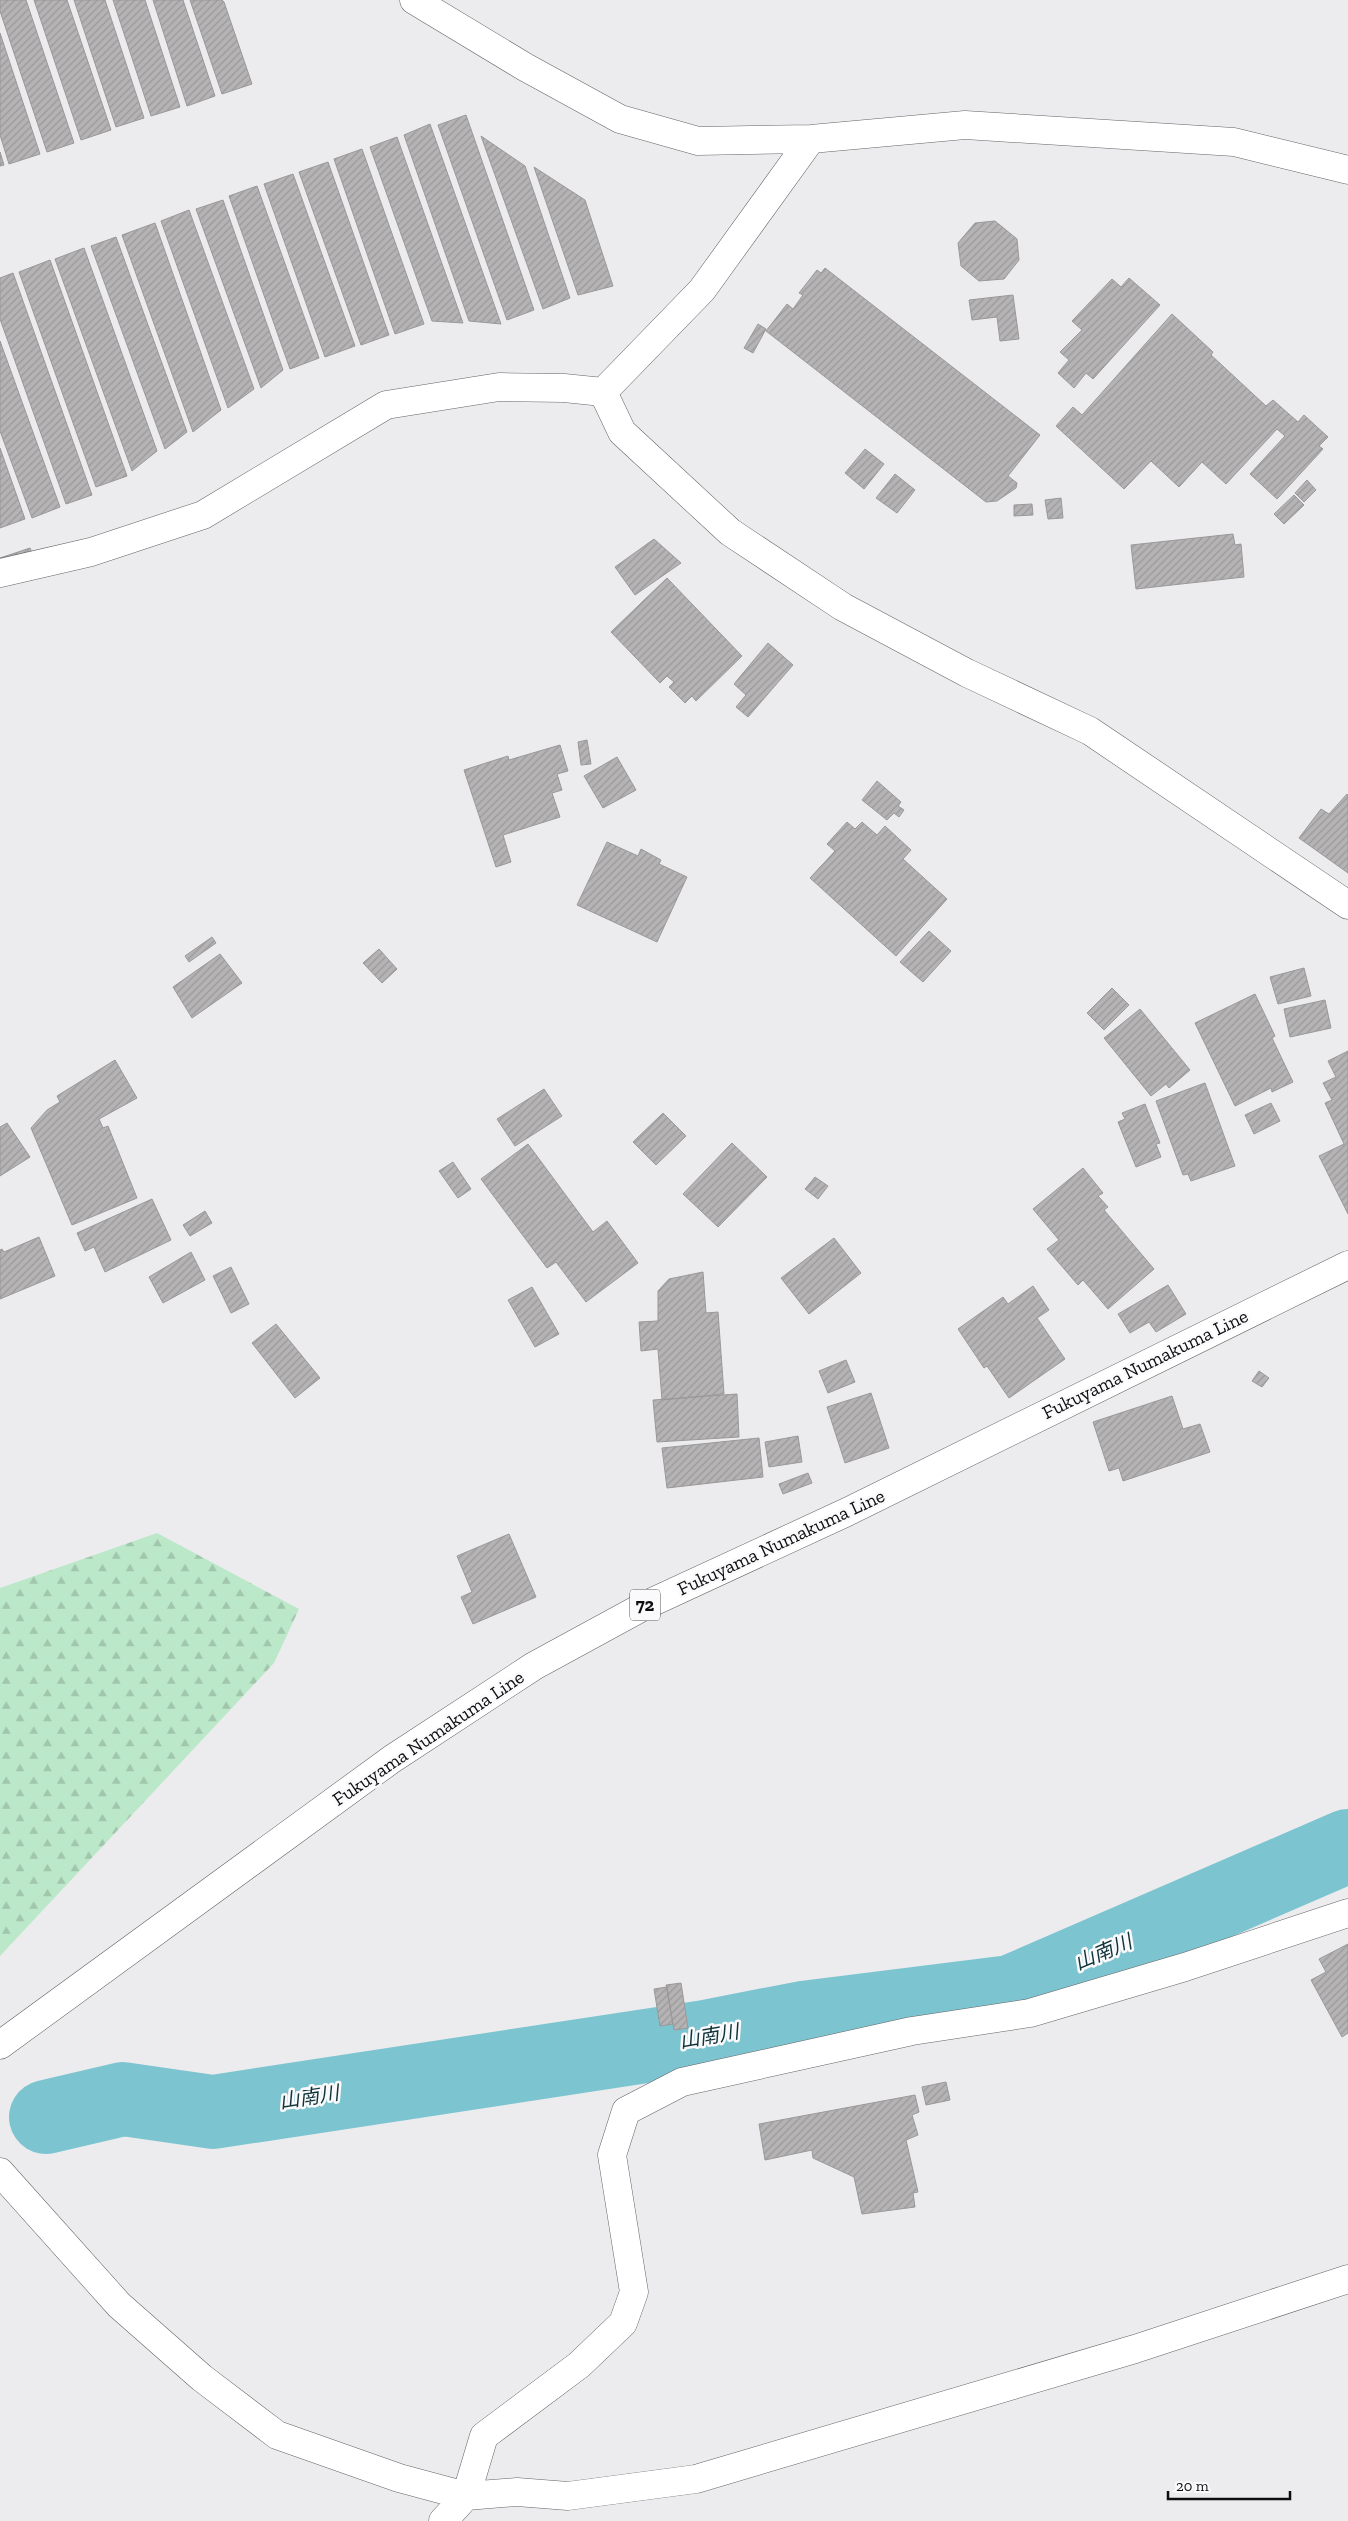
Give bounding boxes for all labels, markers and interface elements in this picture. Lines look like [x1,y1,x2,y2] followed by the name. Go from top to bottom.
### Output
[1038,1304,1252,1424] street label: Fukuyama Numakuma Line
[674,1484,888,1600] street label: Fukuyama Numakuma Line
[630,1590,660,1620] road number: 72
[328,1665,528,1811] street label: Fukuyama Numakuma Line
[1071,1928,1137,1975] water label: 山南川
[677,2019,743,2053] water label: 山南川
[277,2080,342,2114] water label: 山南川
[1168,2468,1290,2500] scale bar
[1176,2477,1209,2495] text: 20 m

